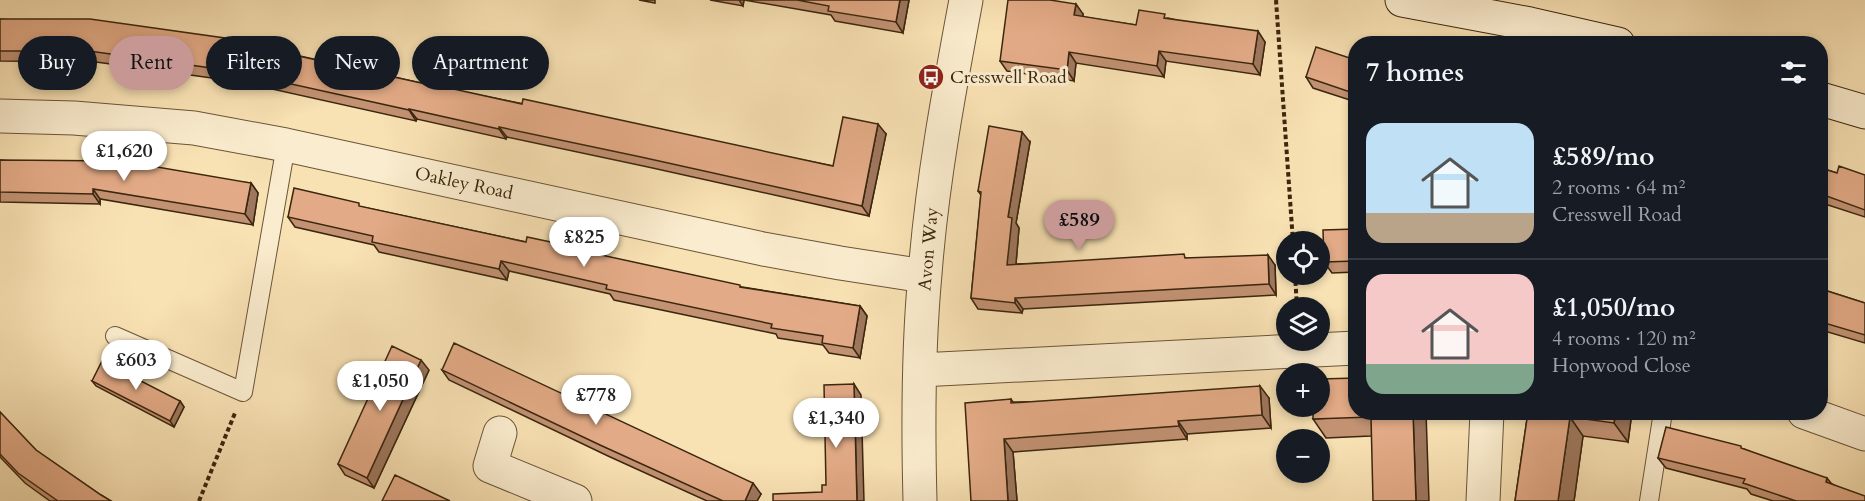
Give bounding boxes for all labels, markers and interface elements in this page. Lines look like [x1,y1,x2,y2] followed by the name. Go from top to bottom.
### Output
[18,36,97,90] chip: Buy
[109,36,194,90] chip: Rent
[206,36,302,90] chip: Filters
[314,36,400,90] chip: New
[412,36,549,90] chip: Apartment
[1366,55,1464,90] text: 7 homes
[1777,56,1810,89] icon: filters
[916,62,946,92] bus stop icon: Cresswell Road
[950,65,1067,90] place label: Cresswell Road
[75,131,173,182] pin: £1,620
[95,137,153,164] text: £1,620
[1552,139,1654,174] text: £589/mo
[1414,147,1486,219] icon: home
[413,161,516,206] street label: Oakley Road
[1552,174,1685,201] text: 2 rooms · 64 m²
[1043,200,1115,251] pin: £589
[1552,201,1682,228] text: Cresswell Road
[912,206,945,292] street label: Avon Way
[1058,206,1100,233] text: £589
[548,217,620,268] pin: £825
[563,223,605,250] text: £825
[1276,231,1330,483] map controls
[1276,231,1330,285] button: locate
[1552,290,1675,325] text: £1,050/mo
[1276,297,1330,351] button: layers
[1414,298,1486,370] icon: home
[1552,325,1696,352] text: 4 rooms · 120 m²
[100,340,172,391] pin: £603
[115,346,157,373] text: £603
[1552,352,1691,379] text: Hopwood Close
[331,361,429,412] pin: £1,050
[1276,363,1330,417] button: +
[351,367,409,394] text: £1,050
[560,375,632,426] pin: £778
[575,381,617,408] text: £778
[787,398,885,449] pin: £1,340
[807,404,865,431] text: £1,340
[1276,429,1330,483] button: −

